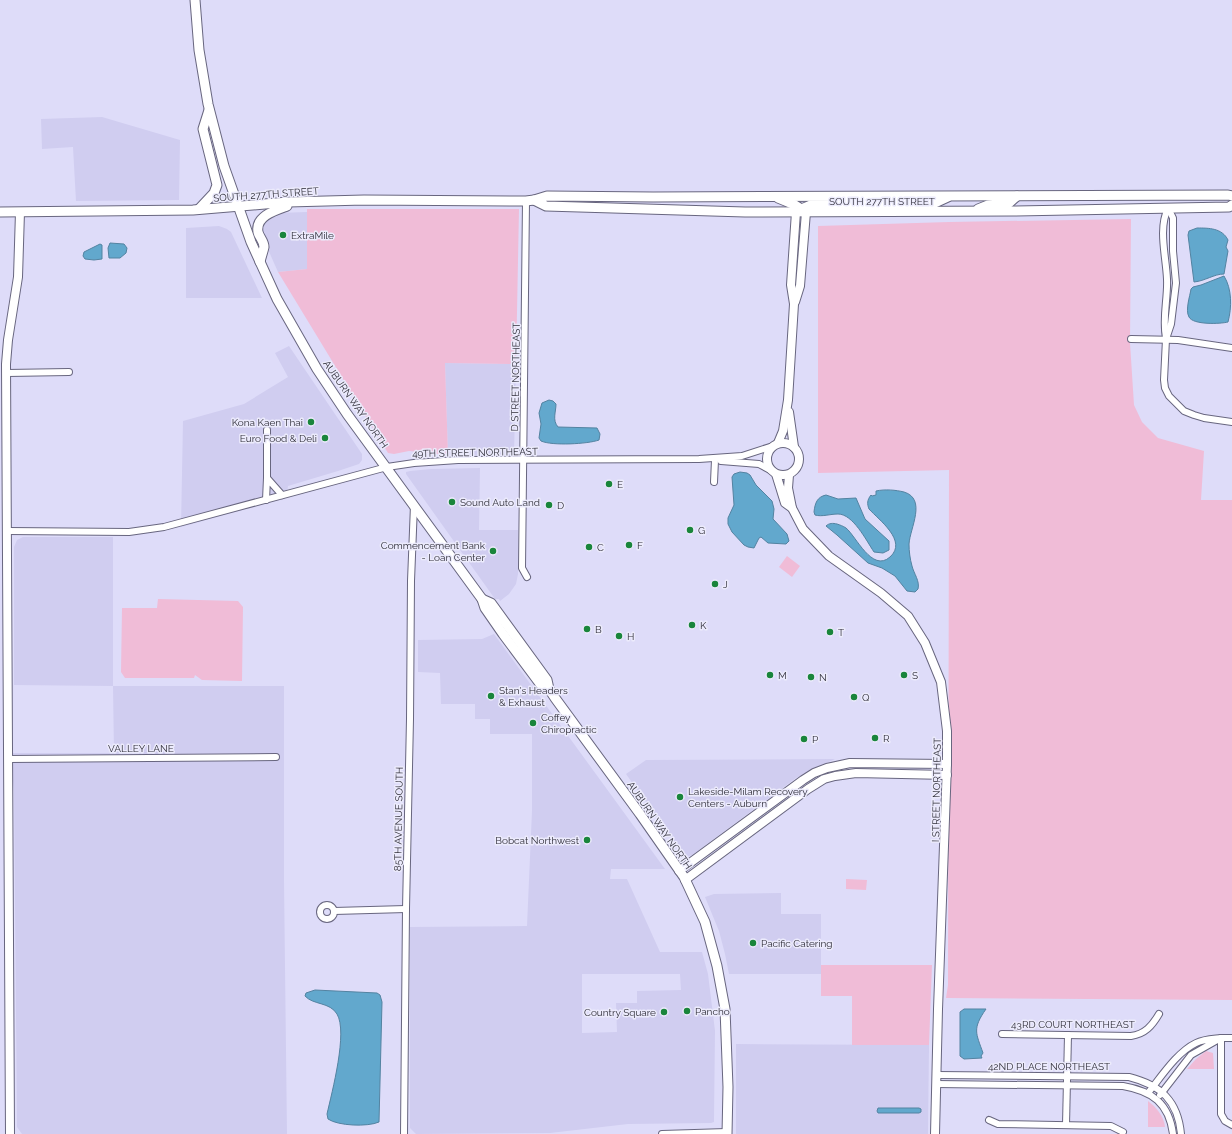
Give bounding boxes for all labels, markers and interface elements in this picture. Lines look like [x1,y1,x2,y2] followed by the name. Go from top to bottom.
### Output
[213,185,319,204] street label: SOUTH 277TH STREET
[829,196,935,207] street label: SOUTH 277TH STREET
[278,230,288,240] marker: ExtraMile
[291,230,334,241] place label: ExtraMile
[509,322,522,432] street label: D STREET NORTHEAST
[321,358,390,450] street label: AUBURN WAY NORTH
[232,417,303,428] place label: Kona Kaen Thai
[306,417,316,427] marker: Kona Kaen Thai
[240,433,317,444] place label: Euro Food & Deli
[320,433,330,443] marker: Euro Food & Deli
[412,446,538,459] street label: 49TH STREET NORTHEAST
[604,479,614,489] marker: E
[617,479,623,490] place label: E
[447,497,457,507] marker: Sound Auto Land
[460,497,540,508] place label: Sound Auto Land
[544,500,554,510] marker: D
[557,500,564,511] place label: D
[685,525,695,535] marker: G
[698,525,705,536] place label: G
[381,540,486,563] place label: Commencement Bank - Loan Center
[624,540,634,550] marker: F
[637,540,643,551] place label: F
[584,542,594,552] marker: C
[597,542,604,553] place label: C
[488,546,498,556] marker: Commencement Bank - Loan Center
[710,579,720,589] marker: J
[723,579,728,590] place label: J
[687,620,697,630] marker: K
[700,620,707,631] place label: K
[582,624,592,634] marker: B
[595,624,602,635] place label: B
[825,627,835,637] marker: T
[838,627,844,638] place label: T
[614,631,624,641] marker: H
[627,631,634,642] place label: H
[765,670,775,680] marker: M
[778,670,787,681] place label: M
[899,670,909,680] marker: S
[912,670,918,681] place label: S
[806,672,816,682] marker: N
[819,672,827,683] place label: N
[499,685,568,708] place label: Stan's Headers & Exhaust
[486,691,496,701] marker: Stan's Headers & Exhaust
[849,692,859,702] marker: Q
[862,692,870,703] place label: Q
[541,712,597,735] place label: Coffey Chiropractic
[528,718,538,728] marker: Coffey Chiropractic
[870,733,880,743] marker: R
[883,733,890,744] place label: R
[799,734,809,744] marker: P
[812,734,818,745] place label: P
[930,738,943,842] street label: I STREET NORTHEAST
[108,743,174,754] street label: VALLEY LANE
[392,767,405,871] street label: 85TH AVENUE SOUTH
[625,779,694,871] street label: AUBURN WAY NORTH
[688,786,808,809] place label: Lakeside-Milam Recovery Centers - Auburn
[675,792,685,802] marker: Lakeside-Milam Recovery Centers - Auburn
[495,835,580,846] place label: Bobcat Northwest
[582,835,592,845] marker: Bobcat Northwest
[748,938,758,948] marker: Pacific Catering
[761,938,832,949] place label: Pacific Catering
[682,1006,692,1016] marker: Pancho
[695,1006,730,1017] place label: Pancho
[584,1007,656,1018] place label: Country Square
[659,1007,669,1017] marker: Country Square
[1011,1019,1135,1030] street label: 43RD COURT NORTHEAST
[988,1061,1110,1072] street label: 42ND PLACE NORTHEAST

